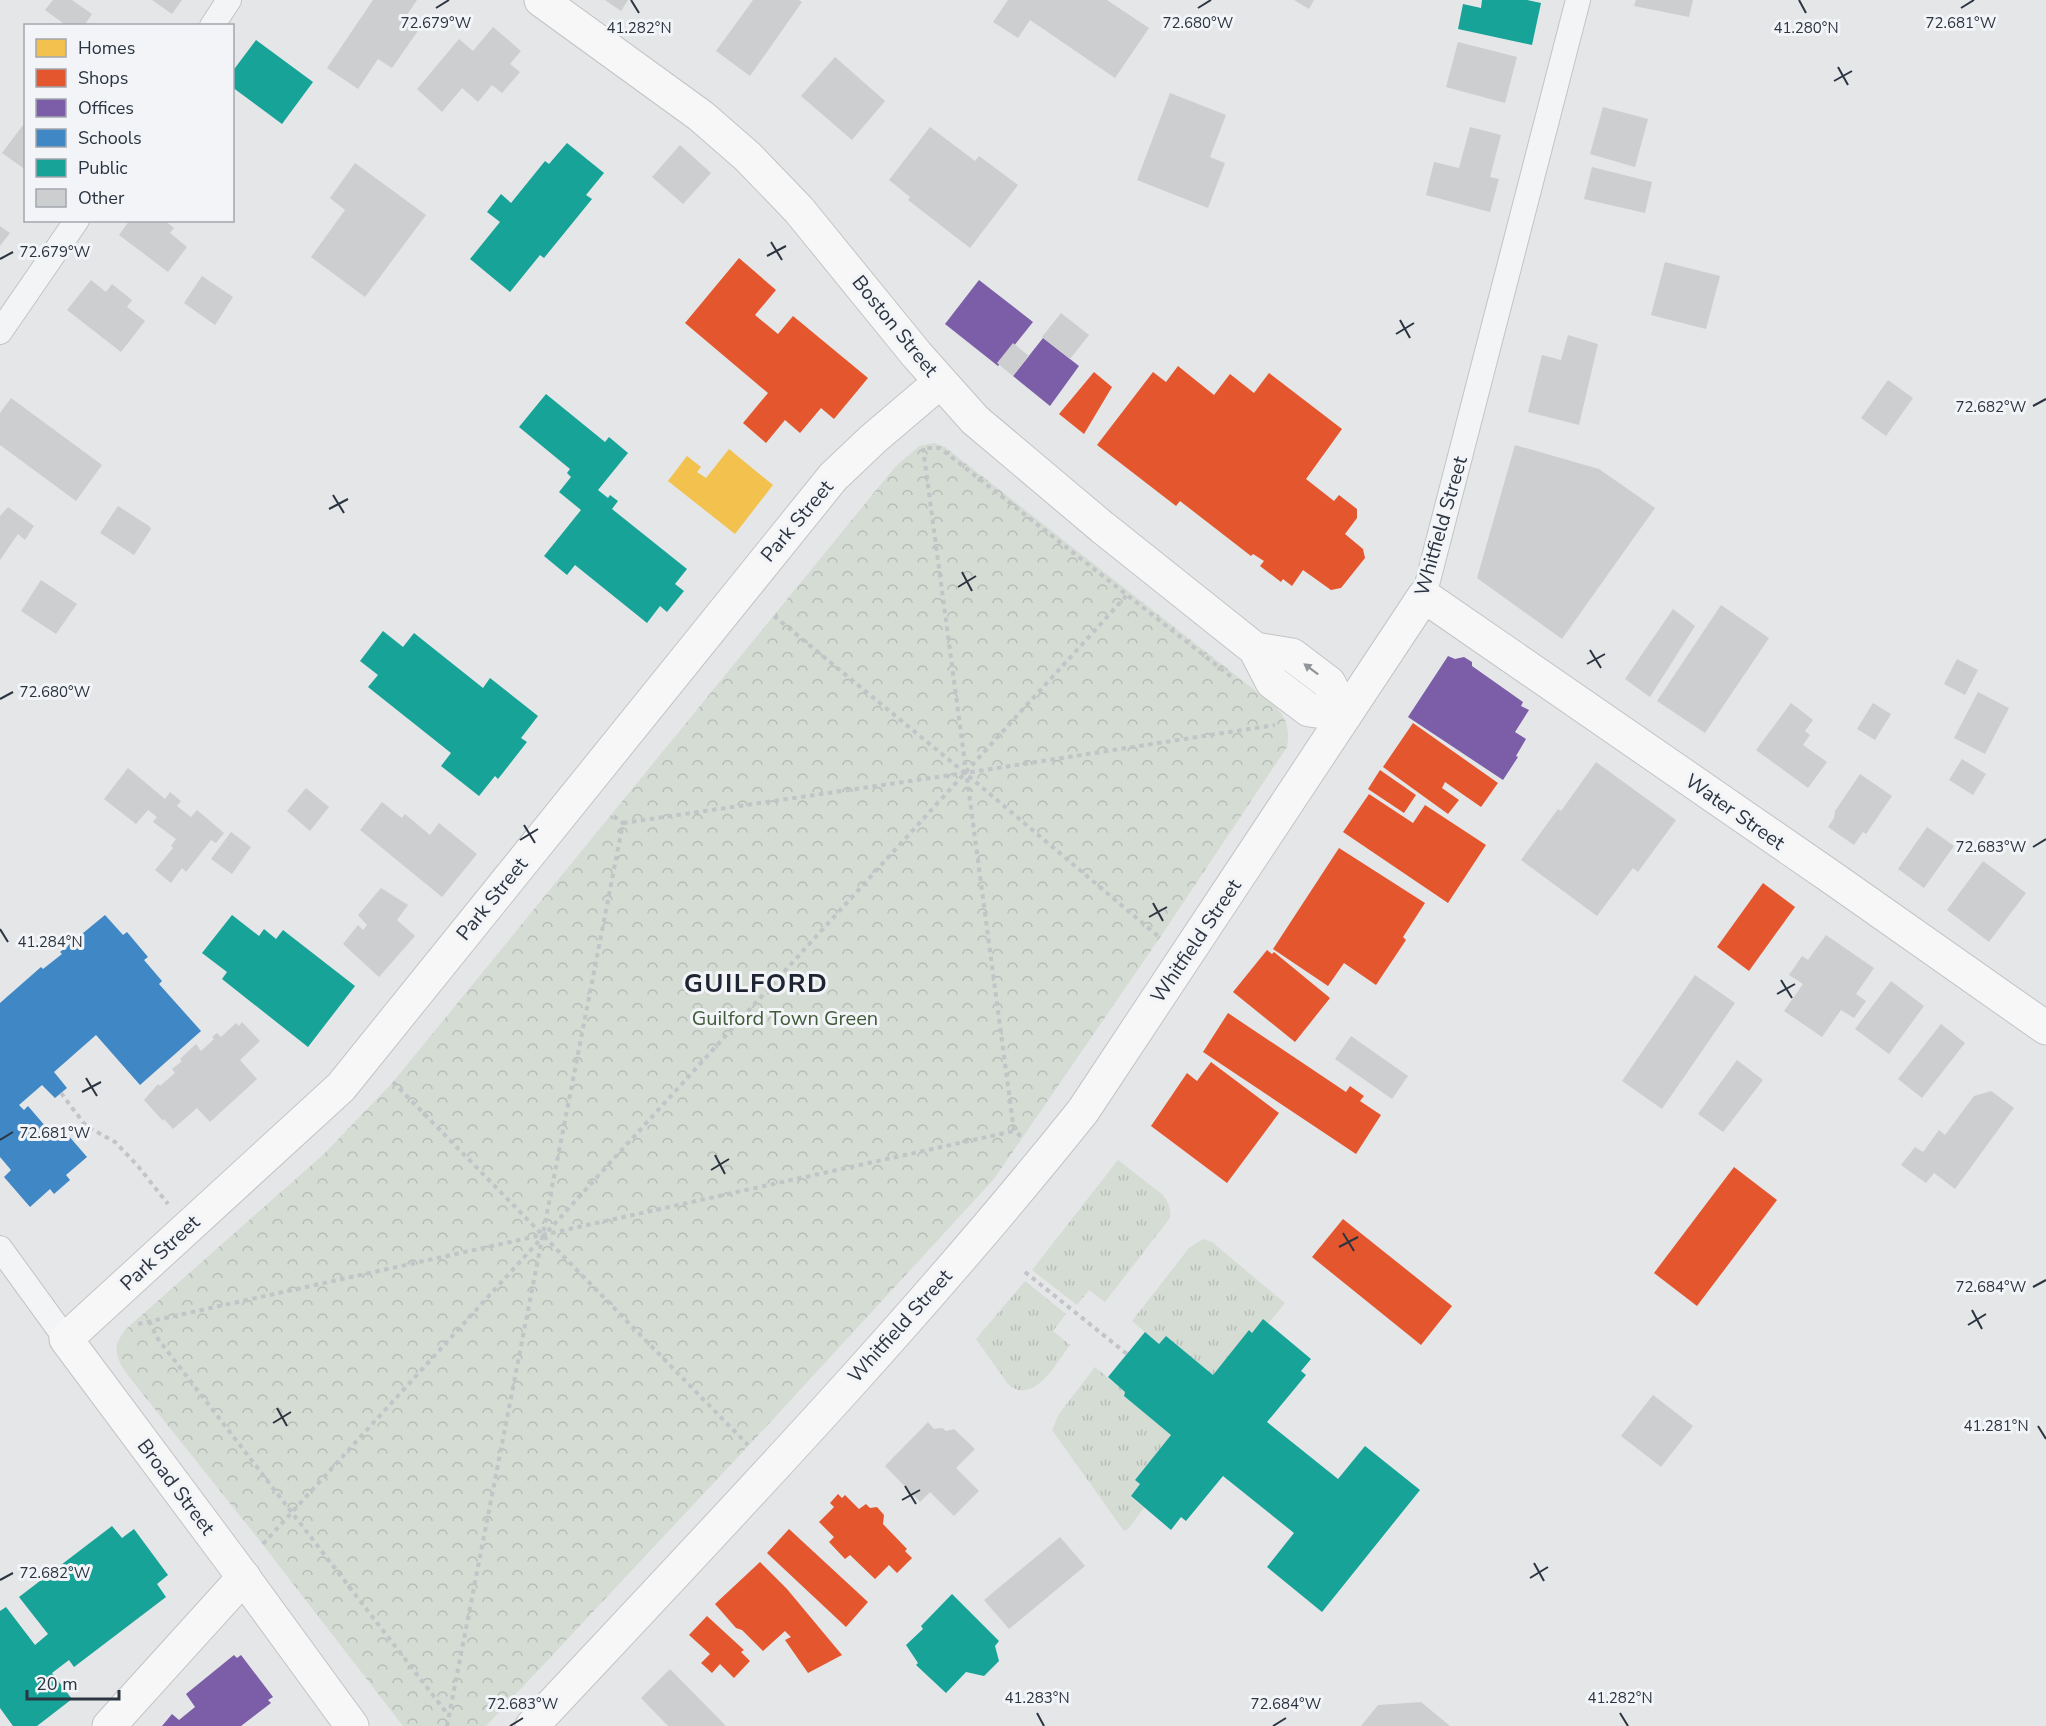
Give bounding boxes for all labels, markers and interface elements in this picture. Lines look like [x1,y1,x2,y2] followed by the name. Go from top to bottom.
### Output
[401,13,472,33] text: 72.679°W
[1163,13,1234,33] text: 72.680°W
[1926,13,1997,33] text: 72.681°W
[606,18,672,38] text: 41.282°N
[1773,18,1839,38] text: 41.280°N
[24,24,234,222] legend
[78,36,135,60] text: Homes
[78,66,128,90] text: Shops
[78,96,134,120] text: Offices
[78,126,142,150] text: Schools
[78,156,128,180] text: Public
[78,186,125,210] text: Other
[20,242,91,262] text: 72.679°W
[846,270,945,383] street label: Boston Street
[1956,397,2027,417] text: 72.682°W
[1408,452,1474,599] street label: Whitfield Street
[755,473,840,568] street label: Park Street
[1304,664,1319,676] one-way arrow
[20,682,91,702] text: 72.680°W
[1680,768,1791,857] street label: Water Street
[1956,837,2027,857] text: 72.683°W
[450,851,534,946] street label: Park Street
[1145,873,1248,1008] street label: Whitfield Street
[17,932,83,952] text: 41.284°N
[684,966,828,1001] district label: GUILFORD
[692,1005,878,1032] park label: Guilford Town Green
[20,1123,91,1143] text: 72.681°W
[114,1208,206,1297] street label: Park Street
[842,1263,959,1389] street label: Whitfield Street
[1956,1277,2027,1297] text: 72.684°W
[1963,1416,2029,1436] text: 41.281°N
[131,1433,222,1541] street label: Broad Street
[20,1563,91,1583] text: 72.682°W
[27,1663,118,1701] scale bar
[36,1672,78,1696] text: 20 m
[1004,1688,1070,1708] text: 41.283°N
[1587,1688,1653,1708] text: 41.282°N
[488,1694,559,1714] text: 72.683°W
[1251,1694,1322,1714] text: 72.684°W

